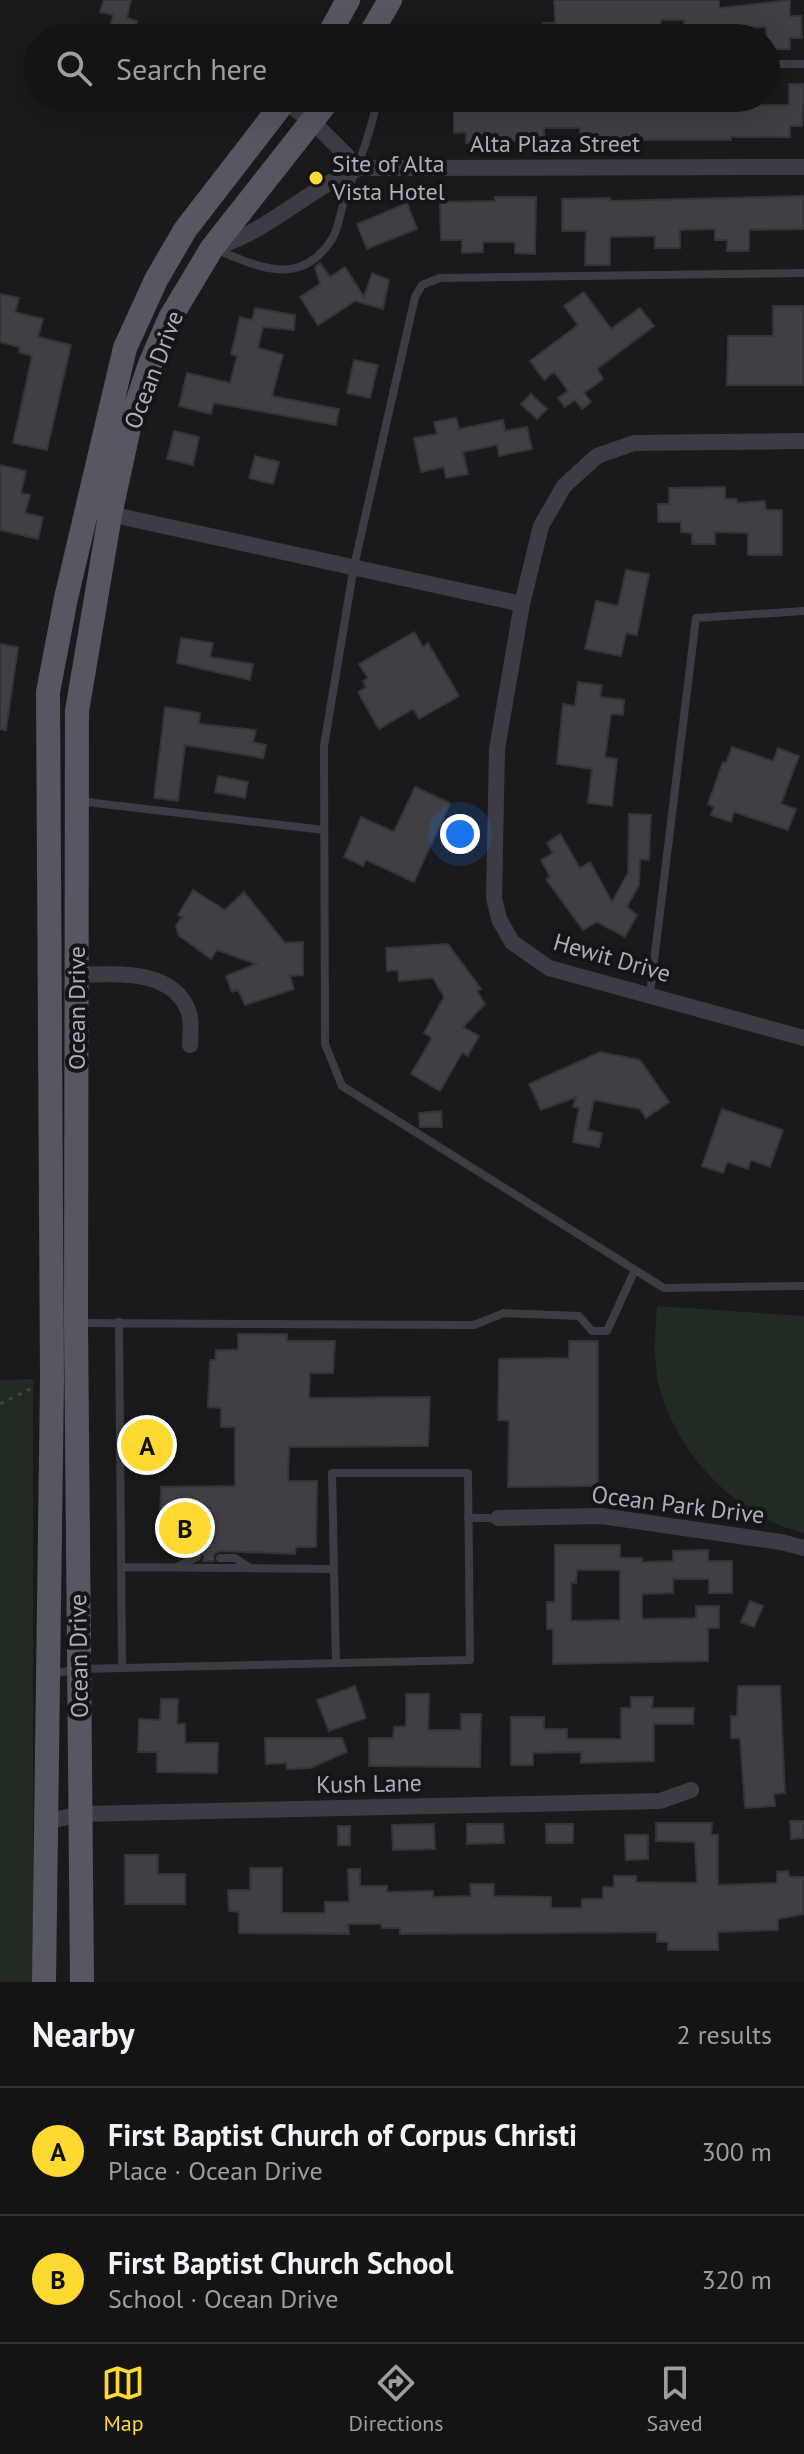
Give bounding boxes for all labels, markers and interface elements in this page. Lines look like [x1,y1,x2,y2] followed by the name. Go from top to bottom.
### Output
[24,24,780,112] search box
[52,46,96,90] icon: search
[116,49,267,88] text: Search here
[470,128,640,159] street label: Alta Plaza Street
[331,148,445,207] place label: Site of Alta Vista Hotel
[307,169,325,187] marker: Site of Alta Vista Hotel
[117,306,190,433] street label: Ocean Drive
[440,814,480,854] your location
[550,926,674,989] street label: Hewit Drive
[61,946,92,1070] street label: Ocean Drive
[121,1415,173,1475] pin: A
[590,1479,766,1530] street label: Ocean Park Drive
[159,1498,211,1558] pin: B
[62,1594,95,1718] street label: Ocean Drive
[316,1767,422,1800] street label: Kush Lane
[32,2012,134,2056] text: Nearby
[677,2018,772,2051] text: 2 results
[108,2115,577,2154] text: First Baptist Church of Corpus Christi
[50,2135,66,2168] text: A
[701,2135,772,2168] text: 300 m
[108,2154,323,2187] text: Place · Ocean Drive
[108,2243,453,2282] text: First Baptist Church School
[50,2263,66,2296] text: B
[701,2263,772,2296] text: 320 m
[108,2282,339,2315] text: School · Ocean Drive
[101,2361,145,2437] tab: Map
[348,2361,444,2437] tab: Directions
[647,2361,702,2437] tab: Saved

